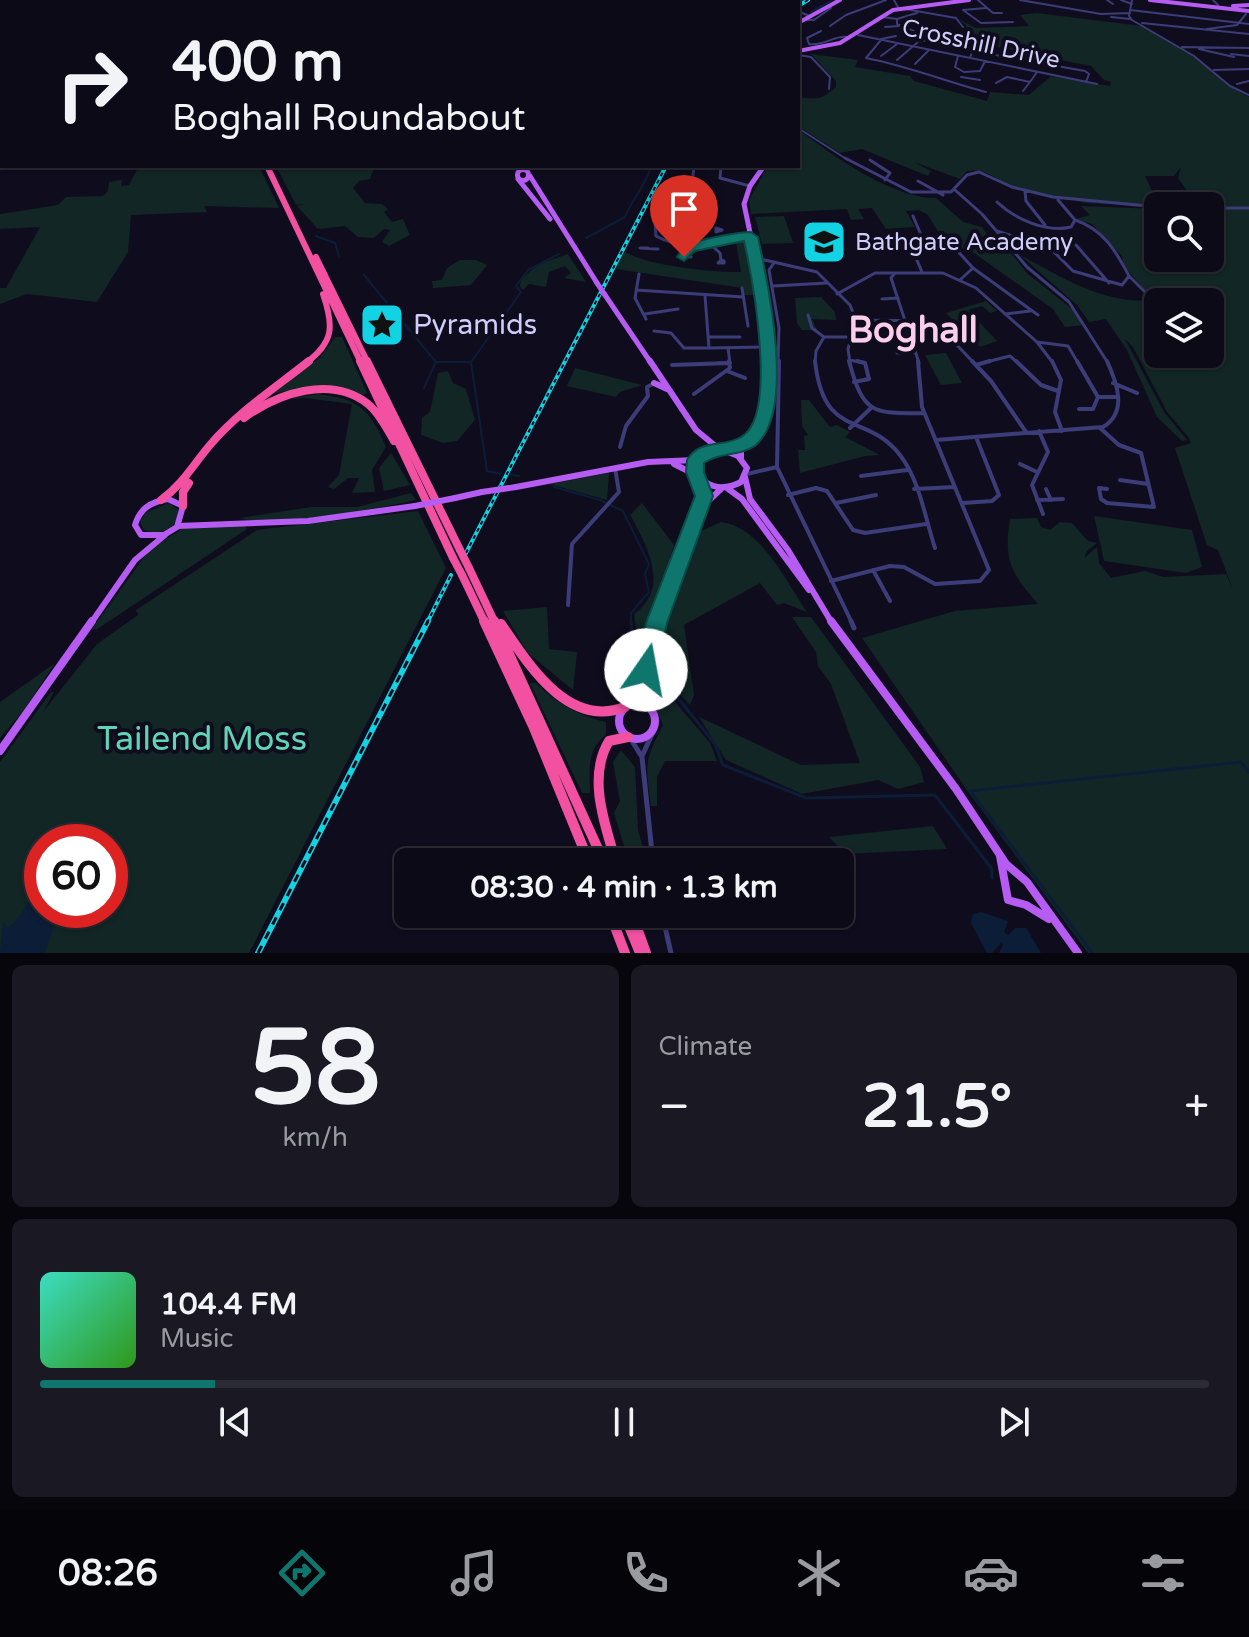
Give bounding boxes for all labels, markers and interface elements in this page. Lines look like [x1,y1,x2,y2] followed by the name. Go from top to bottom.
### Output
[899,13,1063,75] street label: Crosshill Drive
[172,29,343,96] text: 400 m
[40,32,144,136] icon: right
[172,97,525,140] text: Boghall Roundabout
[650,175,718,257] pin
[662,187,706,231] icon: arrive
[1144,192,1224,368] map controls
[1144,192,1224,272] button: search
[800,218,848,266] school or university icon: Bathgate Academy
[855,228,1073,257] place label: Bathgate Academy
[1144,288,1224,368] button: layers
[358,301,406,349] place icon: Pyramids
[413,308,537,342] place label: Pyramids
[848,309,978,352] district label: Boghall
[604,628,688,712] position arrow
[97,719,307,760] park label: Tailend Moss
[24,824,128,928] speed limit sign: 60
[470,869,778,906] text: 08:30 · 4 min · 1.3 km
[250,1007,381,1132] text: 58
[659,1031,752,1062] text: Climate
[862,1071,1012,1143] text: 21.5°
[659,1081,690,1134] text: −
[1184,1081,1209,1134] text: +
[283,1122,348,1153] text: km/h
[160,1286,298,1323] text: 104.4 FM
[160,1323,233,1354] text: Music
[213,1400,257,1444] icon: previous
[602,1400,646,1444] icon: pause
[992,1400,1036,1444] icon: next
[274,1545,330,1601] icon: directions
[446,1545,502,1601] icon: music
[618,1545,674,1601] icon: phone
[791,1545,847,1601] icon: climate
[963,1545,1019,1601] icon: car
[1135,1545,1191,1601] icon: filters
[58,1552,158,1595] text: 08:26

